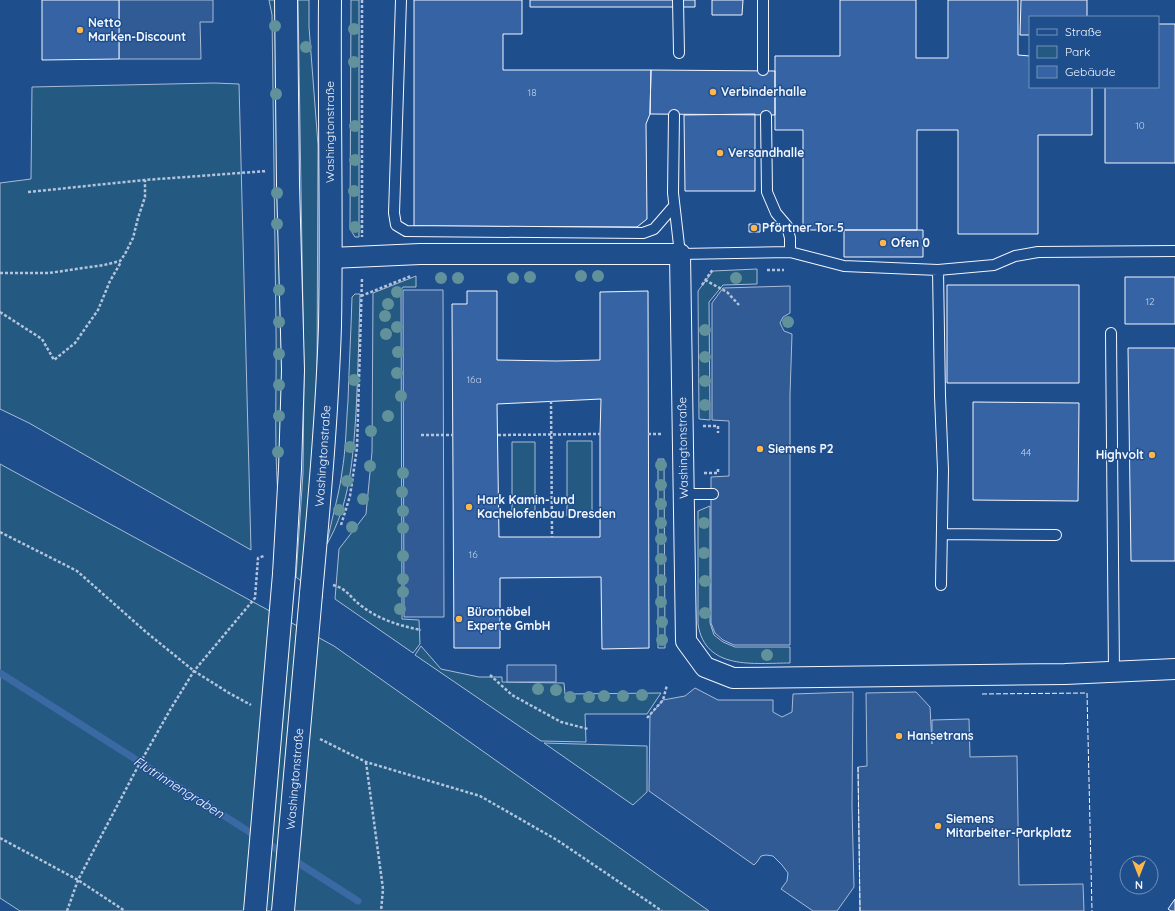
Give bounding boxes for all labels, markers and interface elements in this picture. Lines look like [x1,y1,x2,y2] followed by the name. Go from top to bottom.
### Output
[88,15,186,44] place label: Netto Marken-Discount
[1029,16,1159,88] legend
[1065,24,1102,39] text: Straße
[75,25,85,35] marker: Netto Marken-Discount
[1065,44,1090,59] text: Park
[1065,64,1116,79] text: Gebäude
[322,81,337,183] street label: Washingtonstraße
[721,84,807,99] place label: Verbinderhalle
[527,86,537,99] house number: 18
[708,87,718,97] marker: Verbinderhalle
[1135,119,1145,132] house number: 10
[728,145,804,160] place label: Versandhalle
[715,148,725,158] marker: Versandhalle
[762,220,844,235] place label: Pförtner Tor 5
[749,223,759,233] marker: Pförtner Tor 5
[891,235,930,250] place label: Ofen 0
[878,238,888,248] marker: Ofen 0
[1145,295,1155,308] house number: 12
[466,373,482,386] house number: 16a
[674,397,691,499] street label: Washingtonstraße
[311,404,334,507] street label: Washingtonstraße
[768,441,834,456] place label: Siemens P2
[755,444,765,454] marker: Siemens P2
[1021,446,1031,459] house number: 44
[1096,447,1144,462] place label: Highvolt
[1147,450,1157,460] marker: Highvolt
[477,492,616,521] place label: Hark Kamin- und Kachelofenbau Dresden
[464,502,474,512] marker: Hark Kamin- und Kachelofenbau Dresden
[468,548,478,561] house number: 16
[467,604,550,633] place label: Büromöbel Experte GmbH
[454,614,464,624] marker: Büromöbel Experte GmbH
[283,727,306,830] street label: Washingtonstraße
[907,728,974,743] place label: Hansetrans
[894,731,904,741] marker: Hansetrans
[131,753,227,821] water label: Flutrinnengraben
[946,811,1072,840] place label: Siemens Mitarbeiter-Parkplatz
[933,821,943,831] marker: Siemens Mitarbeiter-Parkplatz
[1119,855,1159,895] north arrow
[1135,878,1143,892] text: N

